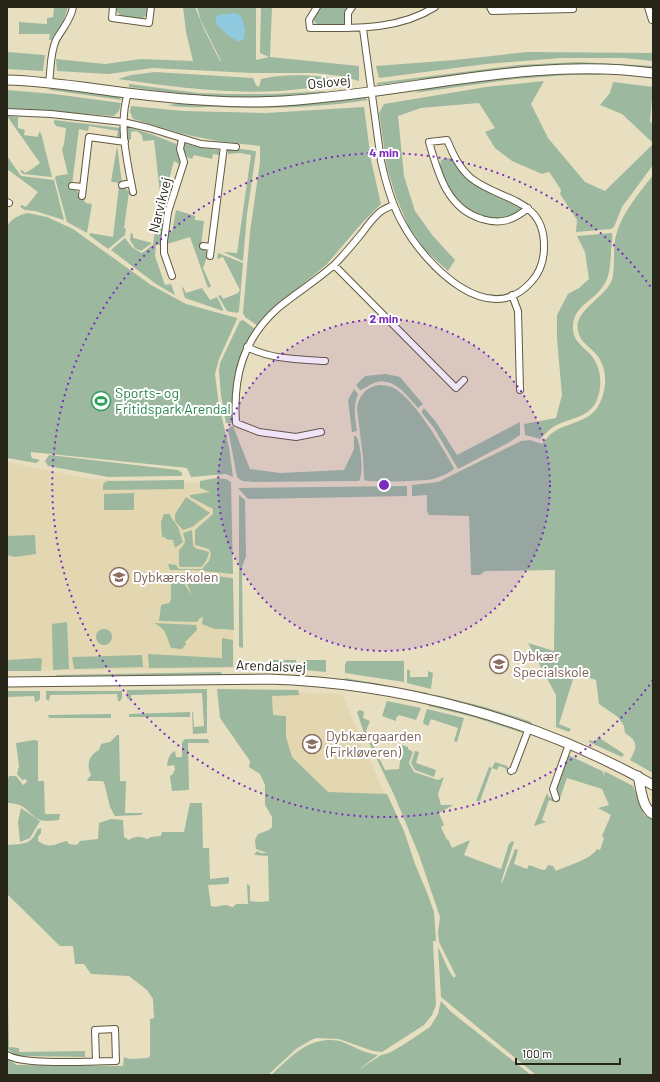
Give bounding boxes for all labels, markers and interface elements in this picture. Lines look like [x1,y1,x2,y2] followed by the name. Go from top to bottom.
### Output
[307,71,351,92] street label: Oslovej
[369,145,399,159] text: 4 min
[144,175,175,234] street label: Narvikvej
[370,311,398,325] text: 2 min
[115,384,231,417] place label: Sports- og Fritidspark Arendal
[90,390,112,412] sports icon: Sports- og Fritidspark Arendal
[377,478,391,492] centre of rings
[108,566,130,588] school or university icon: Dybkærskolen
[133,568,219,585] place label: Dybkærskolen
[513,647,589,680] place label: Dybkær Specialskole
[488,653,510,675] school or university icon: Dybkær Specialskole
[236,656,306,675] street label: Arendalsvej
[325,727,422,760] place label: Dybkærgaarden (Firkløveren)
[301,733,323,755] school or university icon: Dybkærgaarden (Firkløveren)
[516,1040,620,1066] scale bar
[522,1046,552,1060] text: 100 m

